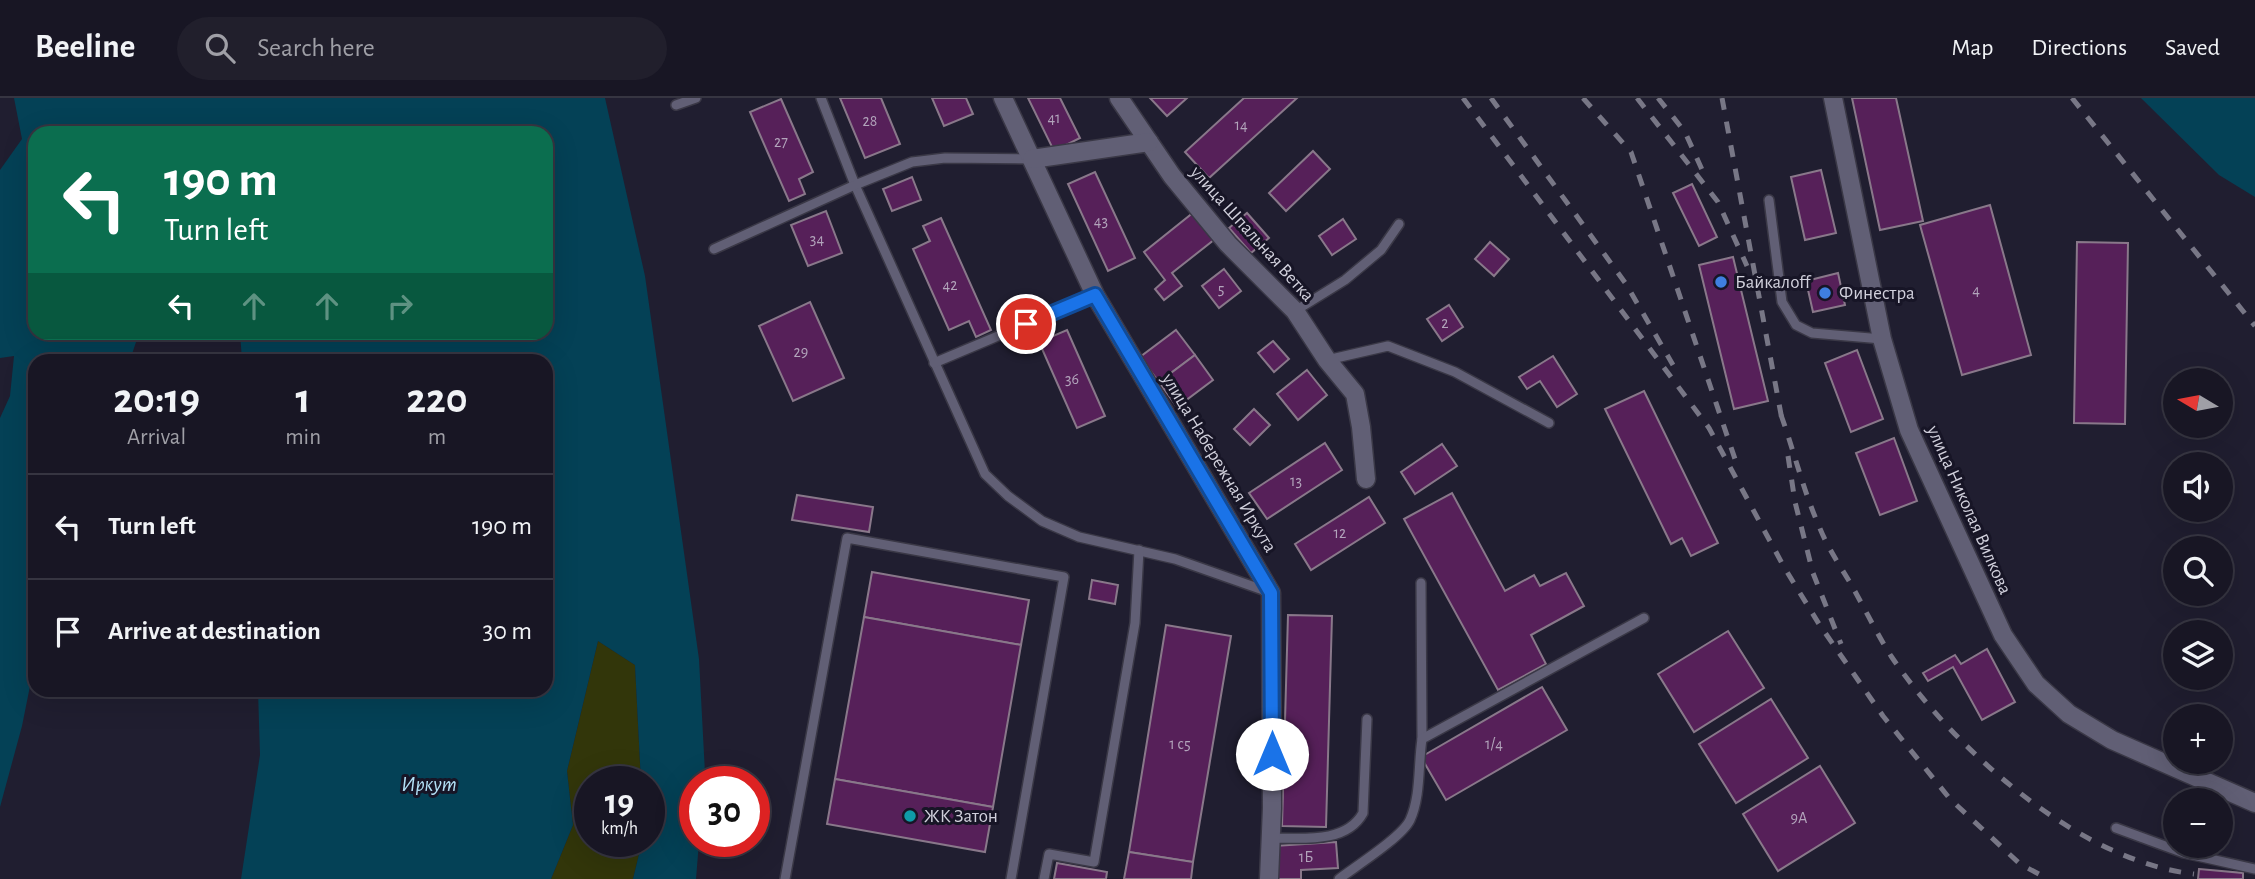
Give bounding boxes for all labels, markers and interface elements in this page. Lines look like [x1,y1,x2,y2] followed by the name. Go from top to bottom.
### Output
[177,17,667,80] search box
[201,29,239,67] icon: search
[35,31,135,64] text: Beeline
[257,35,375,61] text: Search here
[1951,36,1993,60] text: Map
[2031,36,2127,60] text: Directions
[2165,36,2220,60] text: Saved
[1047,110,1061,126] house number: 41
[863,113,877,129] house number: 28
[1234,117,1248,133] house number: 14
[774,134,788,150] house number: 27
[49,154,140,245] icon: left
[164,156,278,205] text: 190 m
[1186,162,1318,306] street label: улица Шпальная Ветка
[1094,213,1108,229] house number: 43
[164,214,268,246] text: Turn left
[810,231,824,247] house number: 34
[1735,273,1812,292] place label: Байкалoff
[1713,274,1729,290] marker: Байкалoff
[943,277,957,293] house number: 42
[1218,281,1224,297] house number: 5
[1972,282,1980,298] house number: 4
[1839,284,1915,303] place label: Финестра
[1817,285,1833,301] marker: Финестра
[162,287,200,325] icon: left
[235,287,273,325] icon: ahead
[308,287,346,325] icon: ahead
[381,287,419,325] icon: right
[996,294,1056,354] pin
[1007,305,1045,343] icon: arrive
[1441,315,1449,331] house number: 2
[794,344,808,360] house number: 29
[2163,368,2233,438] north arrow
[2163,368,2233,858] map controls
[1158,369,1280,556] street label: улица Набережная Иркута
[1065,371,1079,387] house number: 36
[113,378,200,420] text: 20:19
[296,378,311,420] text: 1
[406,378,468,420] text: 220
[1923,422,2015,598] street label: улица Николая Вилкова
[127,426,186,449] text: Arrival
[285,426,321,449] text: min
[428,426,446,449] text: m
[2163,452,2233,522] button: sound
[1290,473,1302,489] house number: 13
[49,508,87,546] icon: left
[108,513,196,539] text: Turn left
[472,513,532,539] text: 190 m
[1334,525,1346,541] house number: 12
[2163,536,2233,606] button: search
[49,613,87,651] icon: arrive
[108,618,321,644] text: Arrive at destination
[482,618,532,644] text: 30 m
[2163,620,2233,690] button: layers
[2163,704,2233,774] button: +
[1235,717,1309,791] position arrow
[1169,736,1191,752] house number: 1 с5
[1485,736,1503,752] house number: 1/4
[679,766,770,857] speed limit sign: 30
[402,774,456,796] water label: Иркут
[605,785,634,820] text: 19
[2163,788,2233,858] button: −
[924,807,998,826] place label: ЖК Затон
[902,808,918,824] marker: ЖК Затон
[1791,810,1808,826] house number: 9А
[601,820,638,838] text: km/h
[1299,849,1313,865] house number: 1Б

